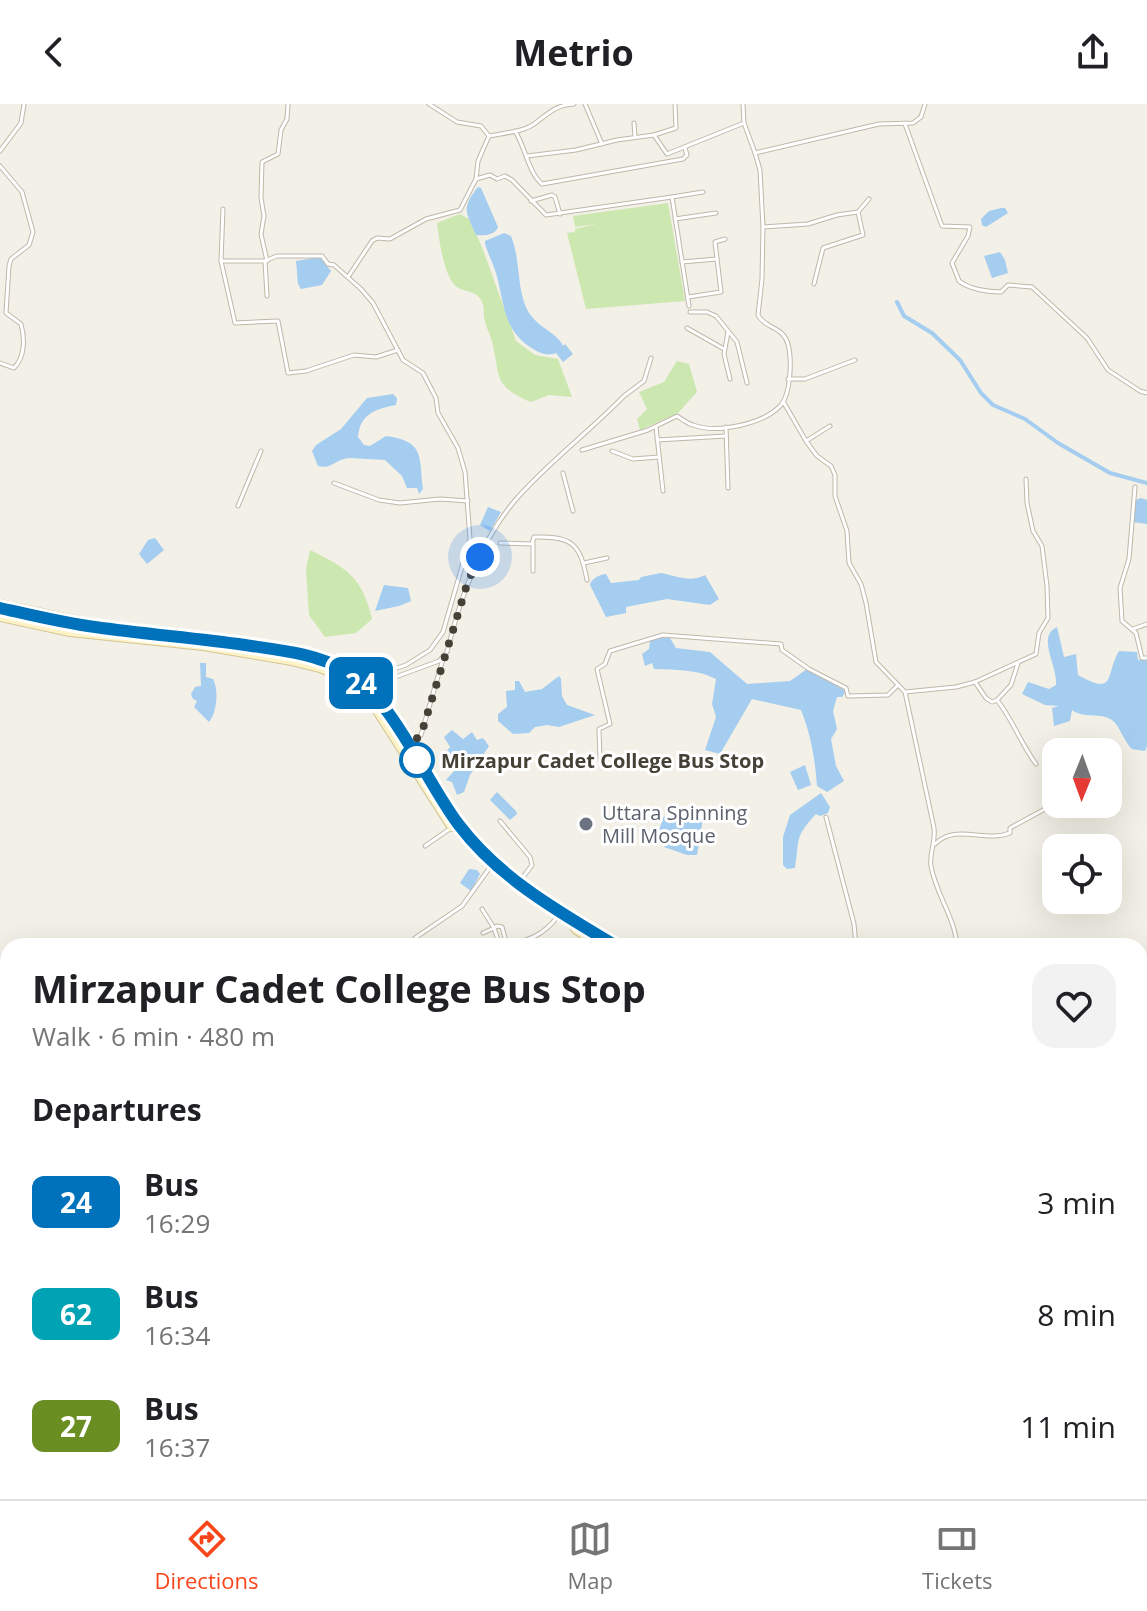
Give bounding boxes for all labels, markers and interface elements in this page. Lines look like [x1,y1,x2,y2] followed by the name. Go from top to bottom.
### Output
[513,28,634,77] text: Metrio
[32,30,76,74] icon: back
[1071,30,1115,74] icon: share
[460,537,500,577] your location
[325,657,397,709] line badge: 24
[345,664,377,702] text: 24
[1042,738,1122,818] north arrow
[1042,738,1122,914] map controls
[400,743,434,777] marker: Mirzapur Cadet College Bus Stop
[441,747,764,774] place label: Mirzapur Cadet College Bus Stop
[602,799,748,849] place label: Uttara Spinning Mill Mosque
[577,815,595,833] marker: Uttara Spinning Mill Mosque
[1042,834,1122,914] button: locate
[32,962,646,1014] text: Mirzapur Cadet College Bus Stop
[1032,964,1116,1048] button: heart
[32,1018,275,1054] text: Walk · 6 min · 480 m
[32,1089,202,1130] text: Departures
[144,1164,199,1205] text: Bus
[1037,1182,1116,1223] text: 3 min
[60,1183,92,1221] text: 24
[144,1205,210,1241] text: 16:29
[144,1276,199,1317] text: Bus
[1037,1294,1116,1335] text: 8 min
[60,1295,92,1333] text: 62
[144,1317,210,1353] text: 16:34
[144,1388,199,1429] text: Bus
[1020,1406,1116,1447] text: 11 min
[60,1407,92,1445] text: 27
[144,1429,210,1465] text: 16:37
[155,1517,259,1595] tab: Directions
[568,1517,613,1595] tab: Map
[922,1517,992,1595] tab: Tickets

